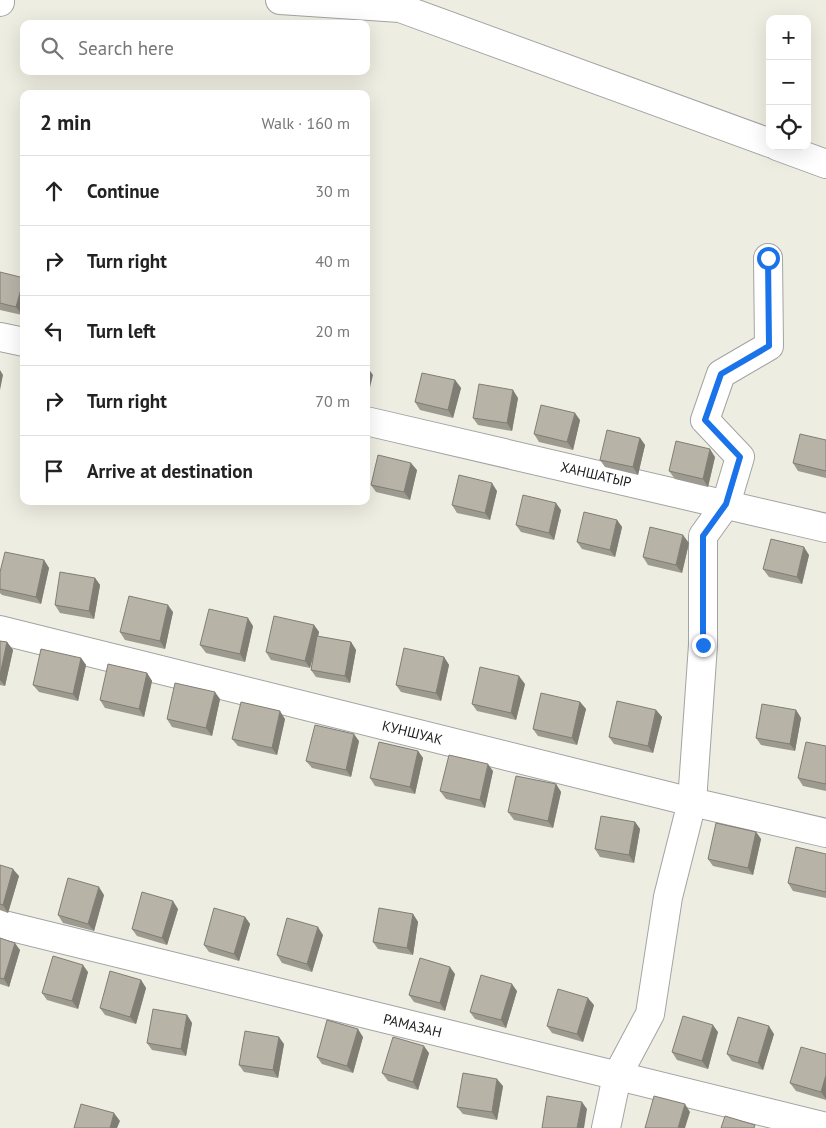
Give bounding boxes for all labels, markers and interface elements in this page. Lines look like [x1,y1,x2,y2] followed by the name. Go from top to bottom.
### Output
[766,15,811,150] map controls
[766,15,811,60] button: +
[20,20,370,75] search box
[38,34,66,62] icon: search
[78,36,174,60] text: Search here
[766,60,811,105] button: −
[766,105,811,150] button: locate
[40,109,91,136] text: 2 min
[261,113,350,133] text: Walk · 160 m
[40,177,68,205] icon: ahead
[87,179,159,203] text: Continue
[315,181,350,201] text: 30 m
[40,247,68,275] icon: right
[757,247,780,270] route start
[87,249,167,273] text: Turn right
[315,251,350,271] text: 40 m
[40,317,68,345] icon: left
[87,319,156,343] text: Turn left
[315,321,350,341] text: 20 m
[40,387,68,415] icon: right
[87,389,167,413] text: Turn right
[315,391,350,411] text: 70 m
[40,457,68,485] icon: arrive
[559,458,633,491] street label: ХАНШАТЫР
[87,459,253,483] text: Arrive at destination
[692,634,715,657] route end
[380,716,445,749] street label: КУНШУАК
[382,1010,444,1041] street label: РАМАЗАН

